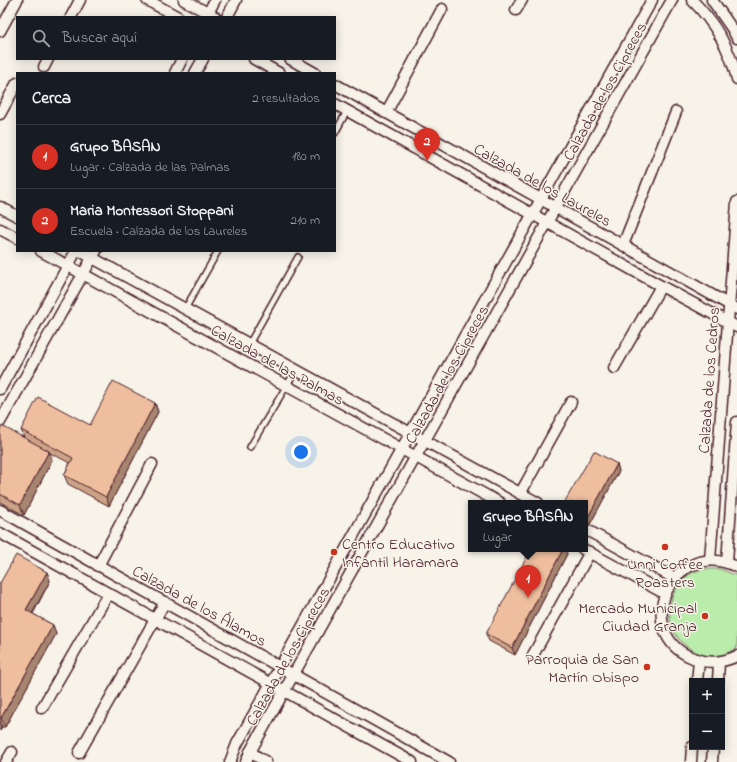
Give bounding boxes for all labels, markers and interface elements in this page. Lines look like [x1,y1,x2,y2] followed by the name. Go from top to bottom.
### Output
[16,16,336,60] search box
[558,18,654,166] street label: Calzada de los Cipreces
[30,27,52,49] icon: search
[62,27,137,49] text: Buscar aquí
[32,86,71,111] text: Cerca
[252,89,320,108] text: 2 resultados
[414,128,440,161] pin: 2
[70,136,161,158] text: Grupo BASAN
[469,138,615,234] street label: Calzada de los Laureles
[43,147,47,166] text: 1
[292,147,320,166] text: 180 m
[70,158,230,177] text: Lugar · Calzada de las Palmas
[70,200,234,222] text: Maria Montessori Stoppani
[42,211,48,230] text: 2
[290,211,320,230] text: 210 m
[70,222,247,241] text: Escuela · Calzada de los Laureles
[400,301,496,449] street label: Calzada de los Cipreces
[693,306,727,454] street label: Calzada de los Cedros
[206,319,348,412] street label: Calzada de las Palmas
[291,442,311,462] your location
[468,500,588,552] popup
[483,506,573,528] text: Grupo BASAN
[483,528,512,547] text: Lugar
[342,533,459,575] place label: Centro Educativo Infantil Haramara
[660,542,670,552] marker: Unni Coffee Roasters
[329,547,339,557] marker: Centro Educativo Infantil Haramara
[627,553,704,595] place label: Unni Coffee Roasters
[127,560,271,654] street label: Calzada de los Álamos
[515,565,541,598] pin: 1
[241,583,337,731] street label: Calzada de los Cipreces
[579,597,697,639] place label: Mercado Municipal Ciudad Granja
[700,611,710,621] marker: Mercado Municipal Ciudad Granja
[526,648,639,690] place label: Parroquia de San Martín Obispo
[642,662,652,672] marker: Parroquia de San Martín Obispo
[689,678,725,750] map controls
[689,678,725,714] button: +
[689,714,725,750] button: −

